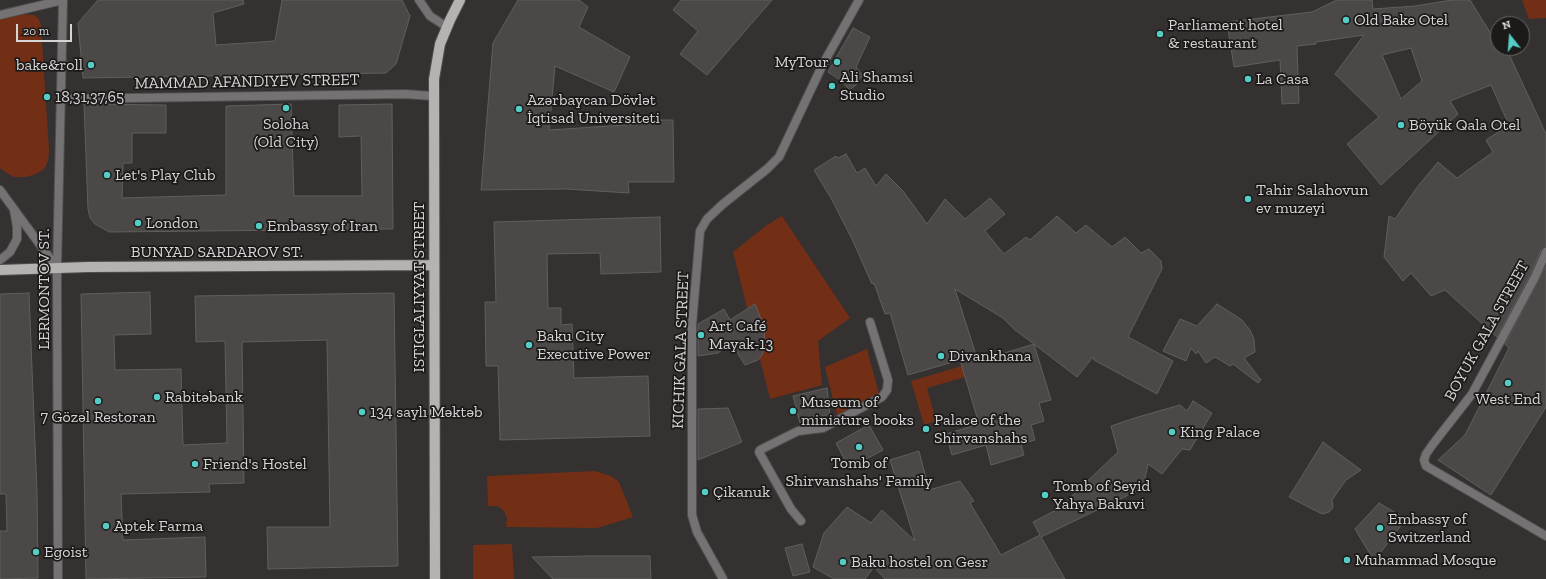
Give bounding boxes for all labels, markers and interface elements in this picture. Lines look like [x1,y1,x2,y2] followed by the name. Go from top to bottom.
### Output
[1354,10,1448,30] place label: Old Bake Otel
[1168,15,1283,53] place label: Parliament hotel & restaurant
[1341,15,1351,25] marker: Old Bake Otel
[18,16,74,42] scale bar
[1490,16,1530,56] north arrow
[1501,18,1513,32] text: N
[23,24,49,38] text: 20 m
[1155,29,1165,39] marker: Parliament hotel & restaurant
[775,52,829,72] place label: MyTour
[16,55,83,75] place label: bake&roll
[832,57,842,67] marker: MyTour
[86,60,96,70] marker: bake&roll
[840,67,913,105] place label: Ali Shamsi Studio
[1256,69,1309,89] place label: La Casa
[134,70,360,94] street label: MAMMAD AFANDIYEV STREET
[1243,74,1253,84] marker: La Casa
[827,81,837,91] marker: Ali Shamsi Studio
[55,87,124,107] place label: 18,31,37,65
[527,90,660,128] place label: Azərbaycan Dövlət İqtisad Universiteti
[42,92,52,102] marker: 18,31,37,65
[281,103,291,113] marker: Soloha (Old City)
[514,104,524,114] marker: Azərbaycan Dövlət İqtisad Universiteti
[254,114,318,152] place label: Soloha (Old City)
[1409,115,1520,135] place label: Böyük Qala Otel
[1396,120,1406,130] marker: Böyük Qala Otel
[115,165,216,185] place label: Let's Play Club
[102,170,112,180] marker: Let's Play Club
[1256,180,1368,218] place label: Tahir Salahovun ev muzeyi
[1243,194,1253,204] marker: Tahir Salahovun ev muzeyi
[409,201,429,373] street label: ISTIGLALIYYAT STREET
[146,213,198,233] place label: London
[267,216,378,236] place label: Embassy of Iran
[133,218,143,228] marker: London
[254,221,264,231] marker: Embassy of Iran
[34,228,54,350] street label: LERMONTOV ST.
[131,242,303,262] street label: BUNYAD SARDAROV ST.
[1441,258,1533,404] street label: BOYUK GALA STREET
[669,271,693,429] street label: KICHIK GALA STREET
[709,316,773,354] place label: Art Café Mayak-13
[537,326,651,364] place label: Baku City Executive Power
[696,330,706,340] marker: Art Café Mayak-13
[524,340,534,350] marker: Baku City Executive Power
[949,346,1031,366] place label: Divankhana
[936,351,946,361] marker: Divankhana
[1503,378,1513,388] marker: West End
[165,387,243,407] place label: Rabitəbank
[1475,389,1541,409] place label: West End
[152,392,162,402] marker: Rabitəbank
[801,392,914,430] place label: Museum of miniature books
[93,396,103,406] marker: 7 Gözəl Restoran
[370,402,483,422] place label: 134 saylı Məktəb
[788,406,798,416] marker: Museum of miniature books
[40,407,156,427] place label: 7 Gözəl Restoran
[357,407,367,417] marker: 134 saylı Məktəb
[934,410,1027,448] place label: Palace of the Shirvanshahs
[1180,422,1260,442] place label: King Palace
[921,424,931,434] marker: Palace of the Shirvanshahs
[1167,427,1177,437] marker: King Palace
[854,442,864,452] marker: Tomb of Shirvanshahs' Family
[785,453,933,491] place label: Tomb of Shirvanshahs' Family
[203,454,307,474] place label: Friend's Hostel
[190,459,200,469] marker: Friend's Hostel
[1053,476,1150,514] place label: Tomb of Seyid Yahya Bakuvi
[713,482,770,502] place label: Çikanuk
[700,487,710,497] marker: Çikanuk
[1040,490,1050,500] marker: Tomb of Seyid Yahya Bakuvi
[1388,509,1471,547] place label: Embassy of Switzerland
[114,516,203,536] place label: Aptek Farma
[101,521,111,531] marker: Aptek Farma
[1375,523,1385,533] marker: Embassy of Switzerland
[44,542,88,562] place label: Egoist
[31,547,41,557] marker: Egoist
[1355,550,1496,570] place label: Muhammad Mosque
[851,552,988,572] place label: Baku hostel on Gesr
[1342,555,1352,565] marker: Muhammad Mosque
[838,557,848,567] marker: Baku hostel on Gesr

